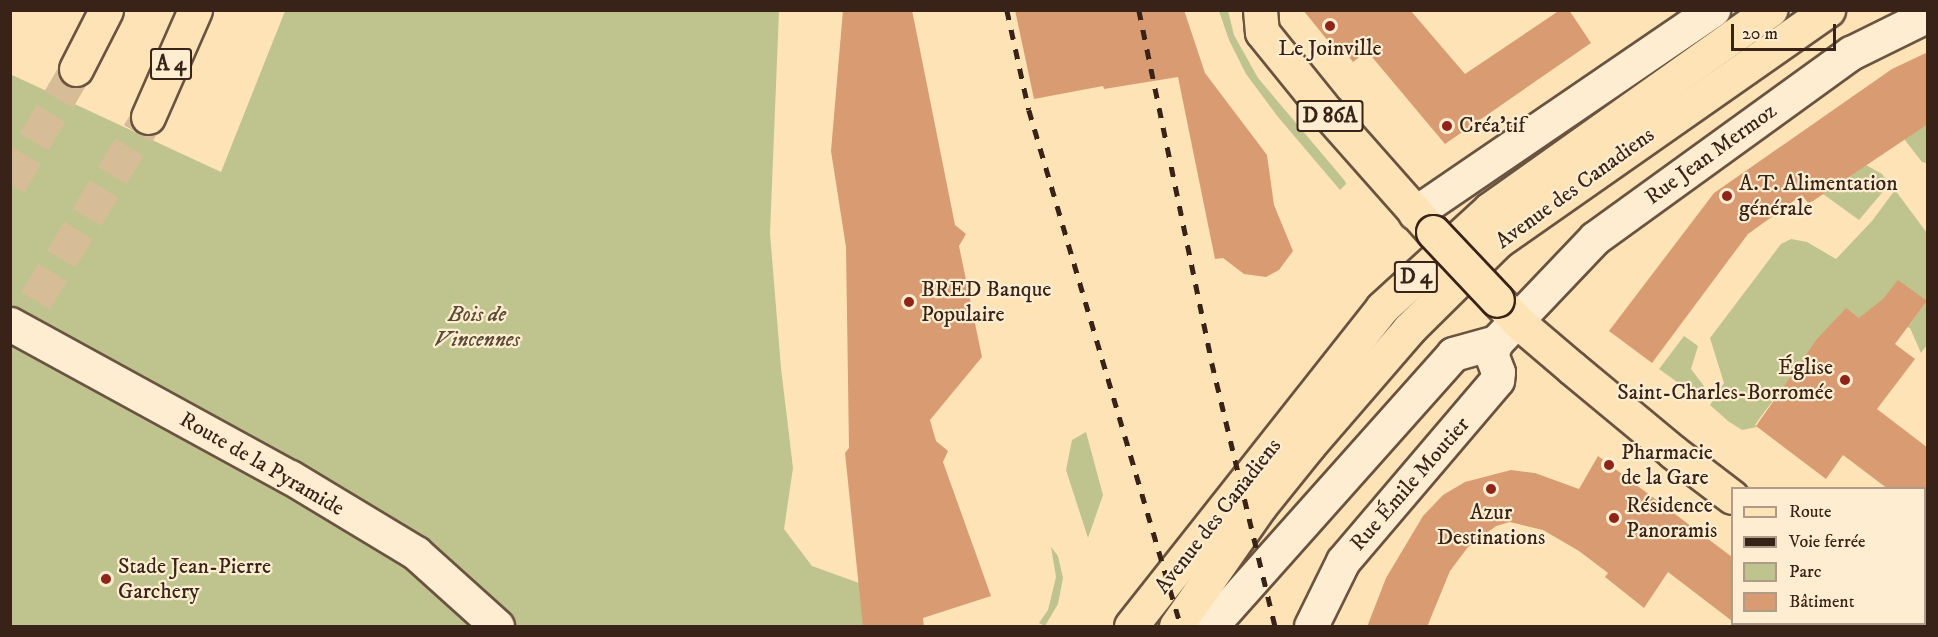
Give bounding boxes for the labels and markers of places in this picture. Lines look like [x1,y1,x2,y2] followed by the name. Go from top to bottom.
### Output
[1323,19,1337,33] marker: Le Joinville
[1278,36,1382,62] place label: Le Joinville
[1459,113,1525,139] place label: Créa'tif
[1440,119,1454,133] marker: Créa'tif
[1739,170,1898,222] place label: A.T. Alimentation générale
[1720,189,1734,203] marker: A.T. Alimentation générale
[921,276,1051,328] place label: BRED Banque Populaire
[902,295,916,309] marker: BRED Banque Populaire
[1617,354,1833,406] place label: Église Saint-Charles-Borromée
[1838,373,1852,387] marker: Église Saint-Charles-Borromée
[1621,439,1713,490] place label: Pharmacie de la Gare
[1602,458,1616,472] marker: Pharmacie de la Gare
[1484,482,1498,496] marker: Azur Destinations
[1626,492,1717,544] place label: Résidence Panoramis
[1437,499,1545,550] place label: Azur Destinations
[1607,511,1621,525] marker: Résidence Panoramis
[118,553,271,604] place label: Stade Jean-Pierre Garchery
[99,572,113,586] marker: Stade Jean-Pierre Garchery

